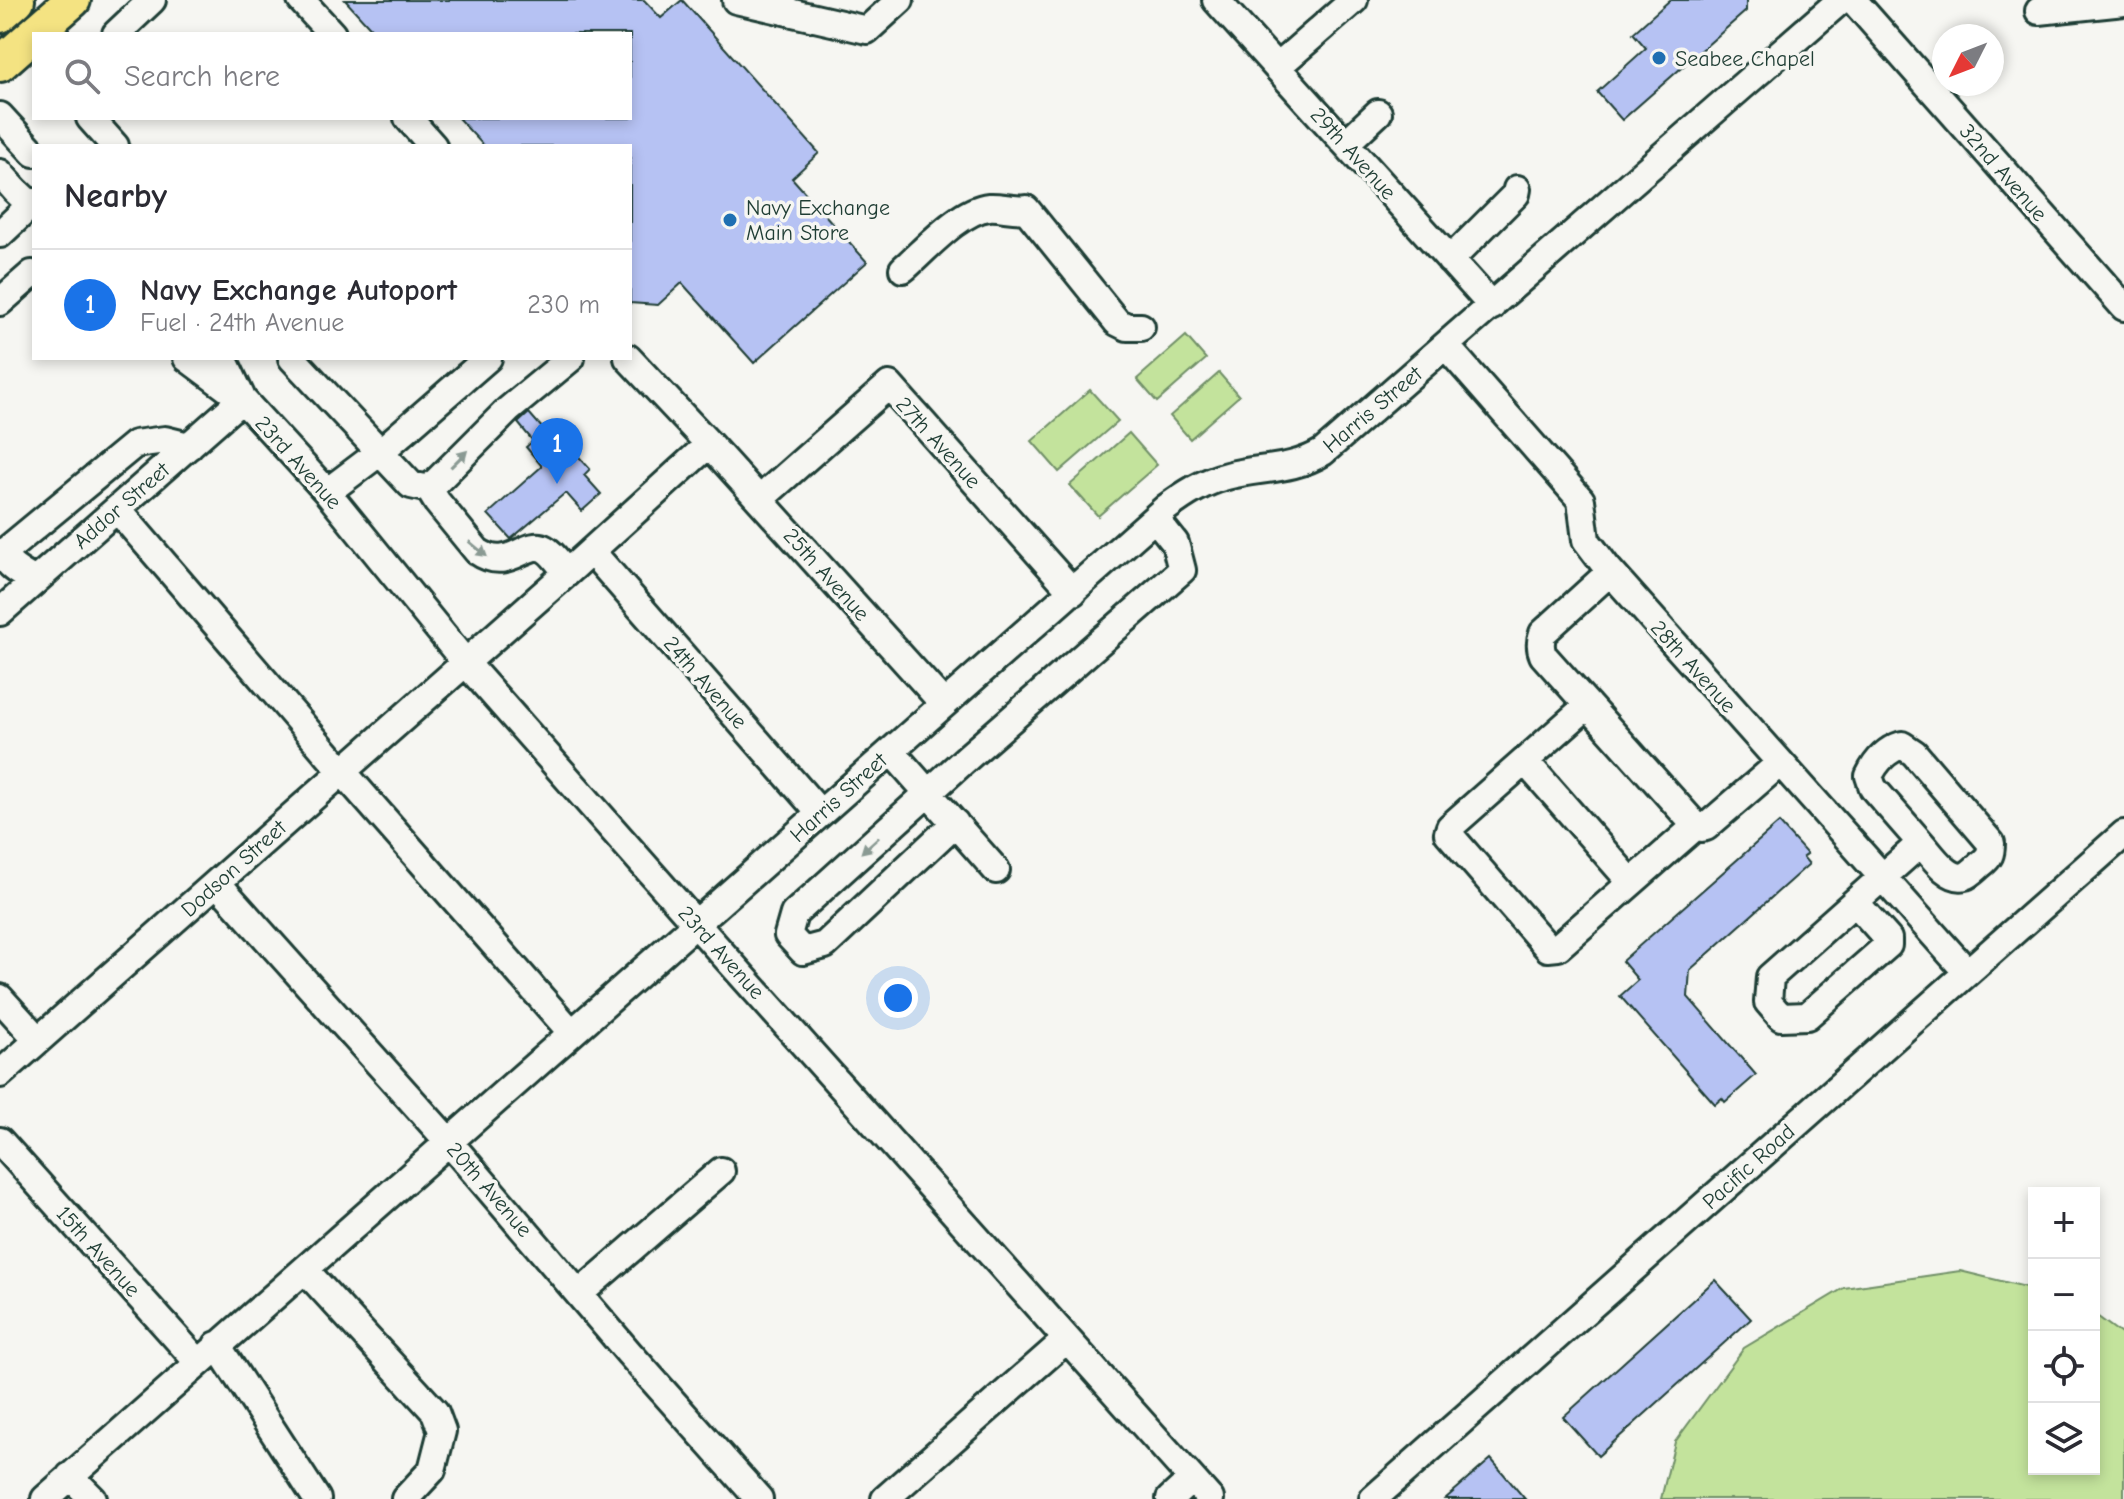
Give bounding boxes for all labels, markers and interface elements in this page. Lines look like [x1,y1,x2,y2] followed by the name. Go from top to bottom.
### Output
[1932,24,2004,96] north arrow
[32,32,632,120] search box
[1675,46,1815,72] place label: Seabee Chapel
[1650,49,1668,67] marker: Seabee Chapel
[60,54,104,98] icon: search
[124,59,280,94] text: Search here
[1305,102,1402,205] street label: 29th Avenue
[1954,119,2053,227] street label: 32nd Avenue
[64,176,167,216] text: Nearby
[746,195,890,246] place label: Navy Exchange Main Store
[721,211,739,229] marker: Navy Exchange Main Store
[140,273,457,308] text: Navy Exchange Autoport
[85,290,95,320] text: 1
[527,290,600,320] text: 230 m
[140,308,344,338] text: Fuel · 24th Avenue
[1318,360,1428,459] street label: Harris Street
[890,392,986,494] street label: 27th Avenue
[250,411,347,515] street label: 23rd Avenue
[531,418,583,484] pin: 1
[449,450,468,469] one-way arrow
[68,456,176,555] street label: Addor Street
[778,523,875,626] street label: 25th Avenue
[468,540,488,557] one-way arrow
[1645,615,1741,718] street label: 28th Avenue
[658,631,753,734] street label: 24th Avenue
[785,747,893,848] street label: Harris Street
[176,814,292,923] street label: Dodson Street
[861,836,880,854] one-way arrow
[673,901,770,1005] street label: 23rd Avenue
[878,978,918,1018] your location
[1697,1119,1800,1215] street label: Pacific Road
[441,1137,538,1242] street label: 20th Avenue
[2028,1187,2100,1475] map controls
[2028,1187,2100,1259] button: +
[51,1201,146,1302] street label: 15th Avenue
[2028,1259,2100,1331] button: −
[2028,1331,2100,1403] button: locate
[2028,1403,2100,1475] button: layers

